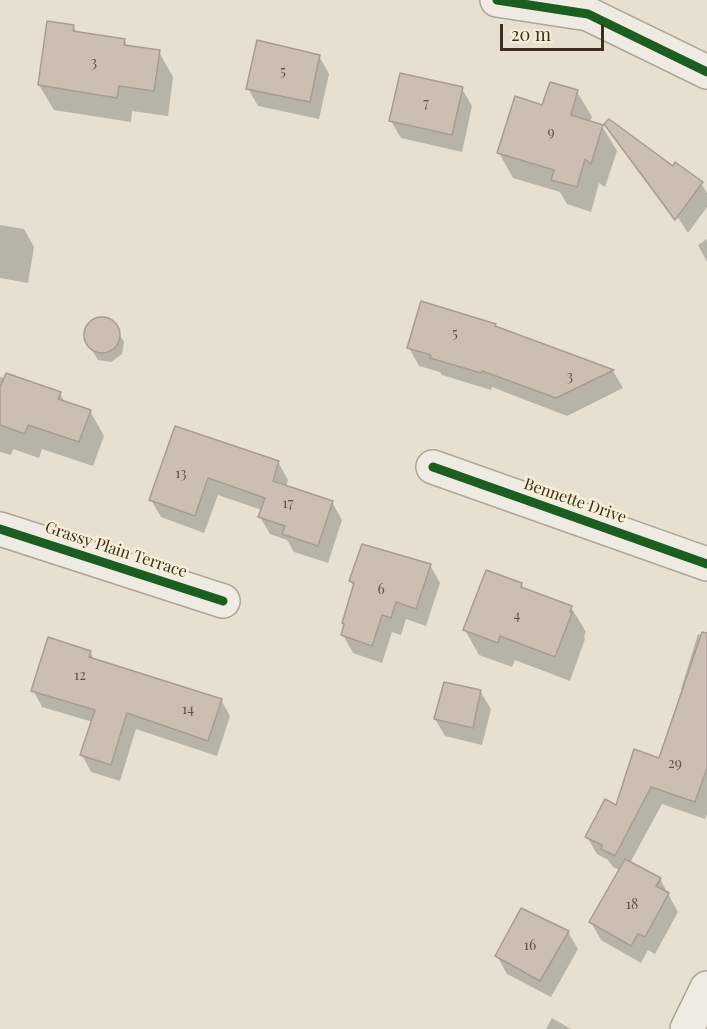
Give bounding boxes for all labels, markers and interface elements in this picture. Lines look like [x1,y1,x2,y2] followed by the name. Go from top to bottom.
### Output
[503,12,606,50] scale bar
[511,22,551,46] text: 20 m
[91,55,97,71] house number: 3
[280,64,286,80] house number: 5
[423,96,429,112] house number: 7
[547,125,555,141] house number: 9
[452,326,458,342] house number: 5
[567,369,573,385] house number: 3
[175,466,187,482] house number: 13
[521,474,629,528] street label: Bennette Drive
[283,496,293,512] house number: 17
[43,518,189,582] street label: Grassy Plain Terrace
[377,582,385,598] house number: 6
[514,608,520,624] house number: 4
[74,668,86,684] house number: 12
[182,702,194,718] house number: 14
[668,756,682,772] house number: 29
[626,897,638,913] house number: 18
[524,938,536,954] house number: 16

